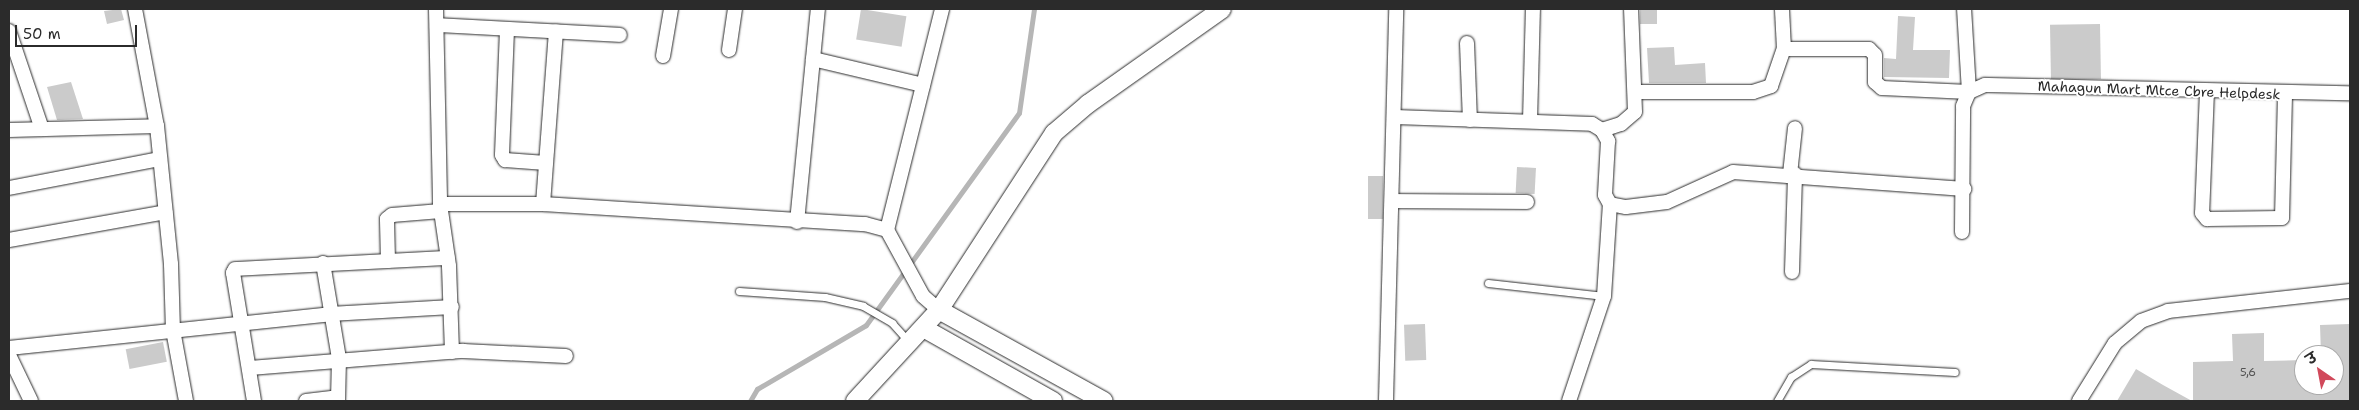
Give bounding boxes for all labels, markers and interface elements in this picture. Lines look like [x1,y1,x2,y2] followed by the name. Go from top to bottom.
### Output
[18,15,140,47] scale bar
[23,24,61,44] text: 50 m
[2037,77,2281,103] street label: Mahagun Mart Mtce Cbre Helpdesk
[2294,345,2344,395] north arrow
[2303,348,2320,368] text: उ
[2240,366,2256,380] house number: 5,6

